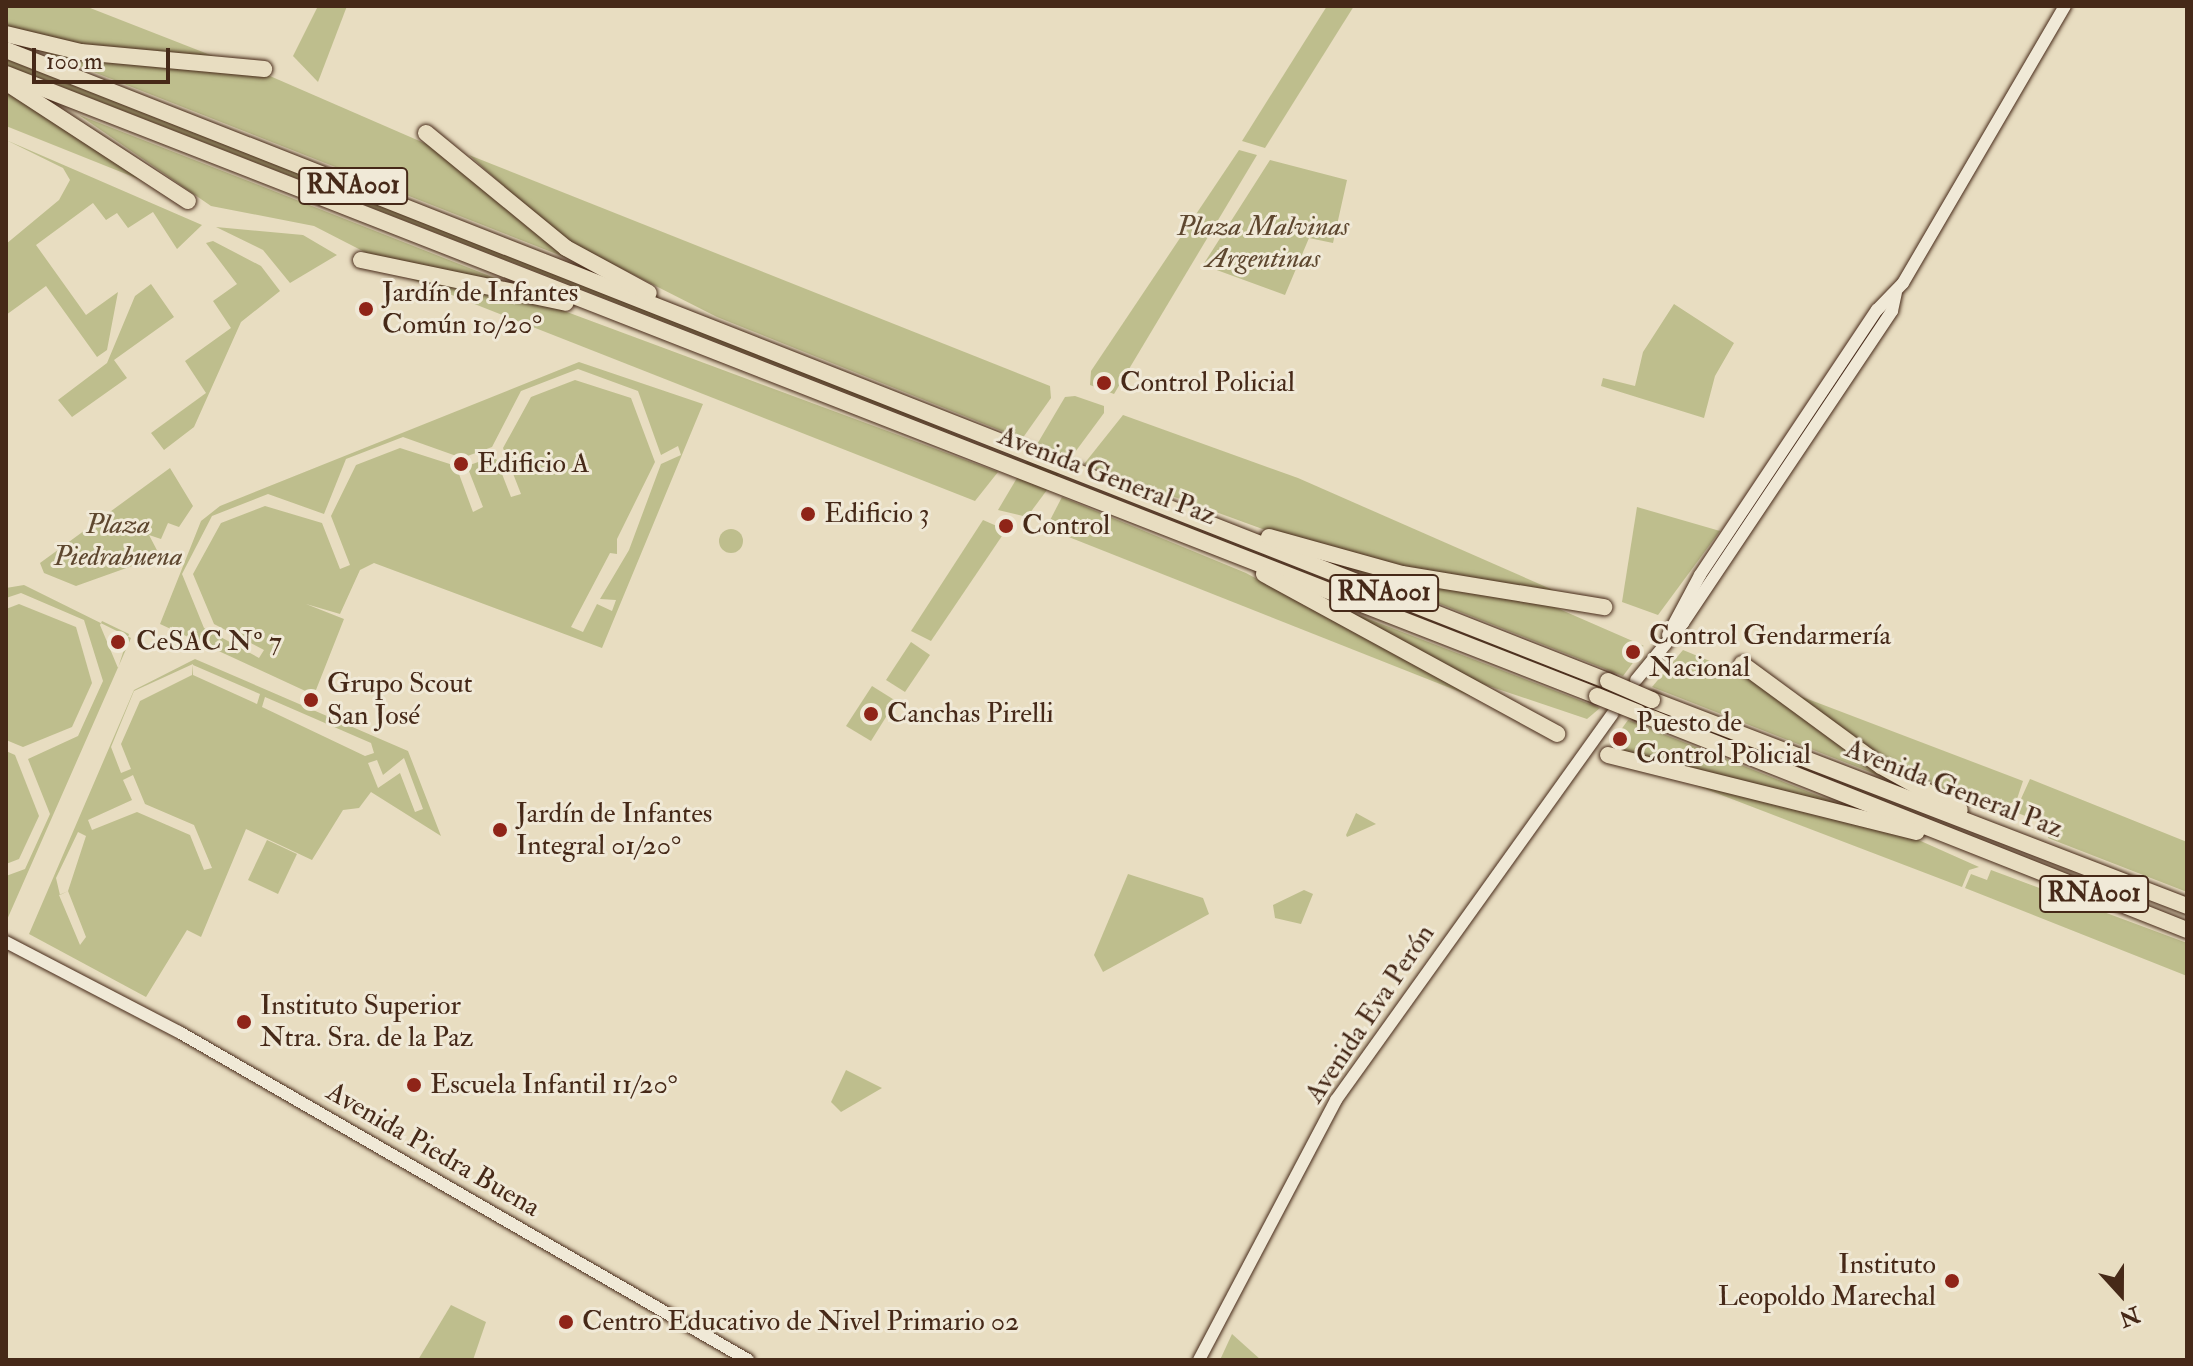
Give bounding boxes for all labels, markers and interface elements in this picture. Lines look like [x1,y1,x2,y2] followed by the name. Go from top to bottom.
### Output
[36,32,174,82] scale bar
[46,46,103,77] text: 100 m
[297,164,409,208] road number: RNA001
[1177,210,1349,276] park label: Plaza Malvinas Argentinas
[382,276,578,342] place label: Jardín de Infantes Común 10/20°
[357,300,375,318] marker: Jardín de Infantes Común 10/20°
[1120,366,1295,400] place label: Control Policial
[1095,374,1113,392] marker: Control Policial
[993,419,1221,533] street label: Avenida General Paz
[477,447,590,481] place label: Edificio A
[452,455,470,473] marker: Edificio A
[824,497,930,531] place label: Edificio 3
[799,505,817,523] marker: Edificio 3
[53,508,183,574] park label: Plaza Piedrabuena
[1022,509,1110,543] place label: Control
[997,517,1015,535] marker: Control
[1328,571,1440,615] road number: RNA001
[1649,619,1891,685] place label: Control Gendarmería Nacional
[136,625,282,659] place label: CeSAC Nº 7
[107,631,129,653] marker: CeSAC Nº 7
[1624,643,1642,661] marker: Control Gendarmería Nacional
[327,667,473,733] place label: Grupo Scout San José
[302,691,320,709] marker: Grupo Scout San José
[887,697,1054,731] place label: Canchas Pirelli
[862,705,880,723] marker: Canchas Pirelli
[1636,706,1811,772] place label: Puesto de Control Policial
[1611,730,1629,748] marker: Puesto de Control Policial
[1840,732,2068,846] street label: Avenida General Paz
[516,797,712,863] place label: Jardín de Infantes Integral 01/20°
[491,821,509,839] marker: Jardín de Infantes Integral 01/20°
[2038,872,2150,916] road number: RNA001
[1298,918,1442,1110] street label: Avenida Eva Perón
[260,989,473,1055] place label: Instituto Superior Ntra. Sra. de la Paz
[235,1013,253,1031] marker: Instituto Superior Ntra. Sra. de la Paz
[430,1068,678,1102] place label: Escuela Infantil 11/20°
[320,1075,546,1225] street label: Avenida Piedra Buena
[405,1076,423,1094] marker: Escuela Infantil 11/20°
[1718,1248,1936,1314] place label: Instituto Leopoldo Marechal
[2081,1254,2161,1334] north arrow
[1943,1272,1961,1290] marker: Instituto Leopoldo Marechal
[2115,1300,2144,1333] text: N
[582,1305,1019,1339] place label: Centro Educativo de Nivel Primario 02
[557,1313,575,1331] marker: Centro Educativo de Nivel Primario 02

